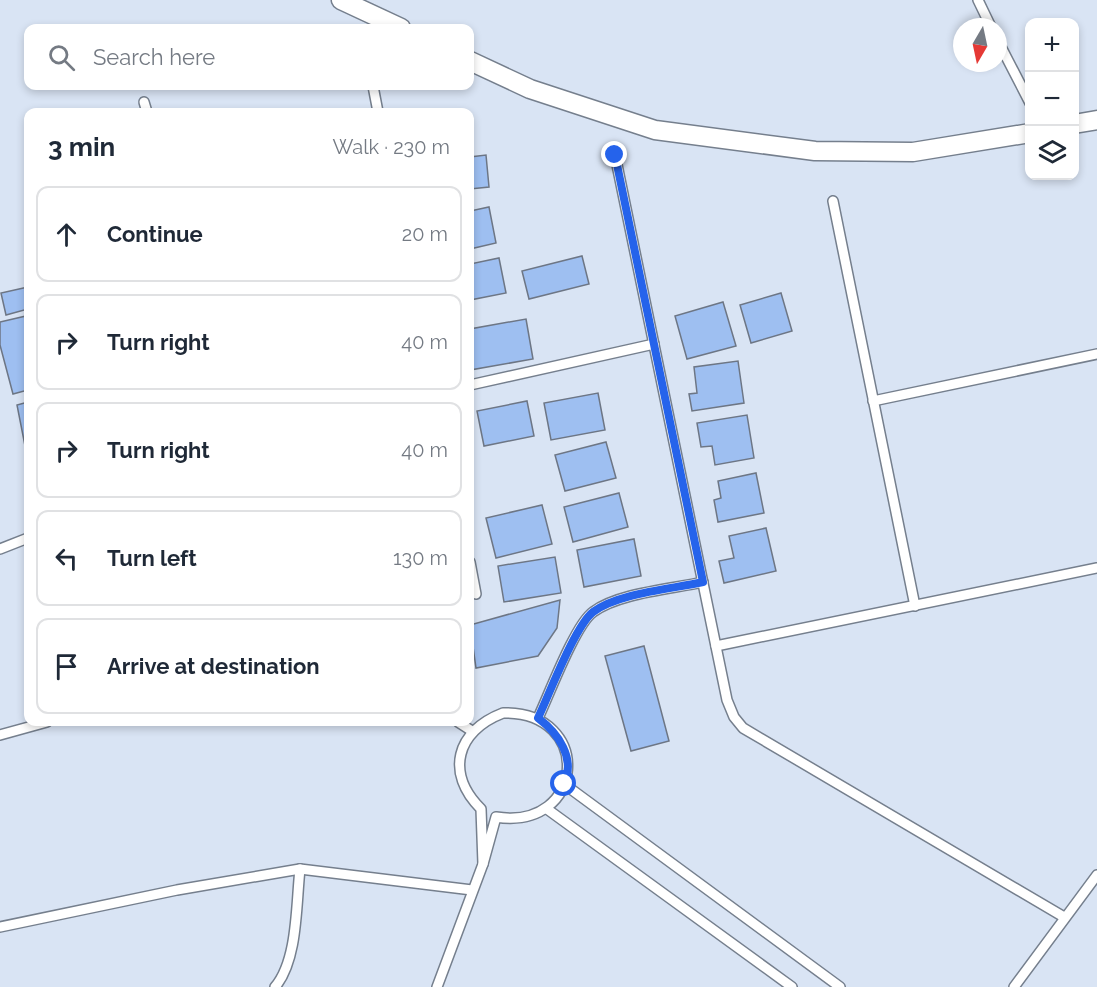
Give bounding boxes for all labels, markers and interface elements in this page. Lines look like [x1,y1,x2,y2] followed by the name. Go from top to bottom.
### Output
[953,18,1007,72] north arrow
[1025,18,1079,180] map controls
[1025,18,1079,72] button: +
[24,24,474,90] search box
[45,41,78,74] icon: search
[93,44,215,70] text: Search here
[1025,72,1079,126] button: −
[1025,126,1079,180] button: layers
[48,132,115,162] text: 3 min
[332,135,450,159] text: Walk · 230 m
[601,141,627,167] route end
[50,218,83,251] icon: ahead
[107,221,203,247] text: Continue
[402,222,448,246] text: 20 m
[50,326,83,359] icon: right
[107,329,210,355] text: Turn right
[401,330,448,354] text: 40 m
[50,434,83,467] icon: right
[107,437,210,463] text: Turn right
[401,438,448,462] text: 40 m
[50,542,83,575] icon: left
[107,545,197,571] text: Turn left
[393,546,448,570] text: 130 m
[50,650,83,683] icon: arrive
[107,653,320,679] text: Arrive at destination
[550,770,576,796] route start

